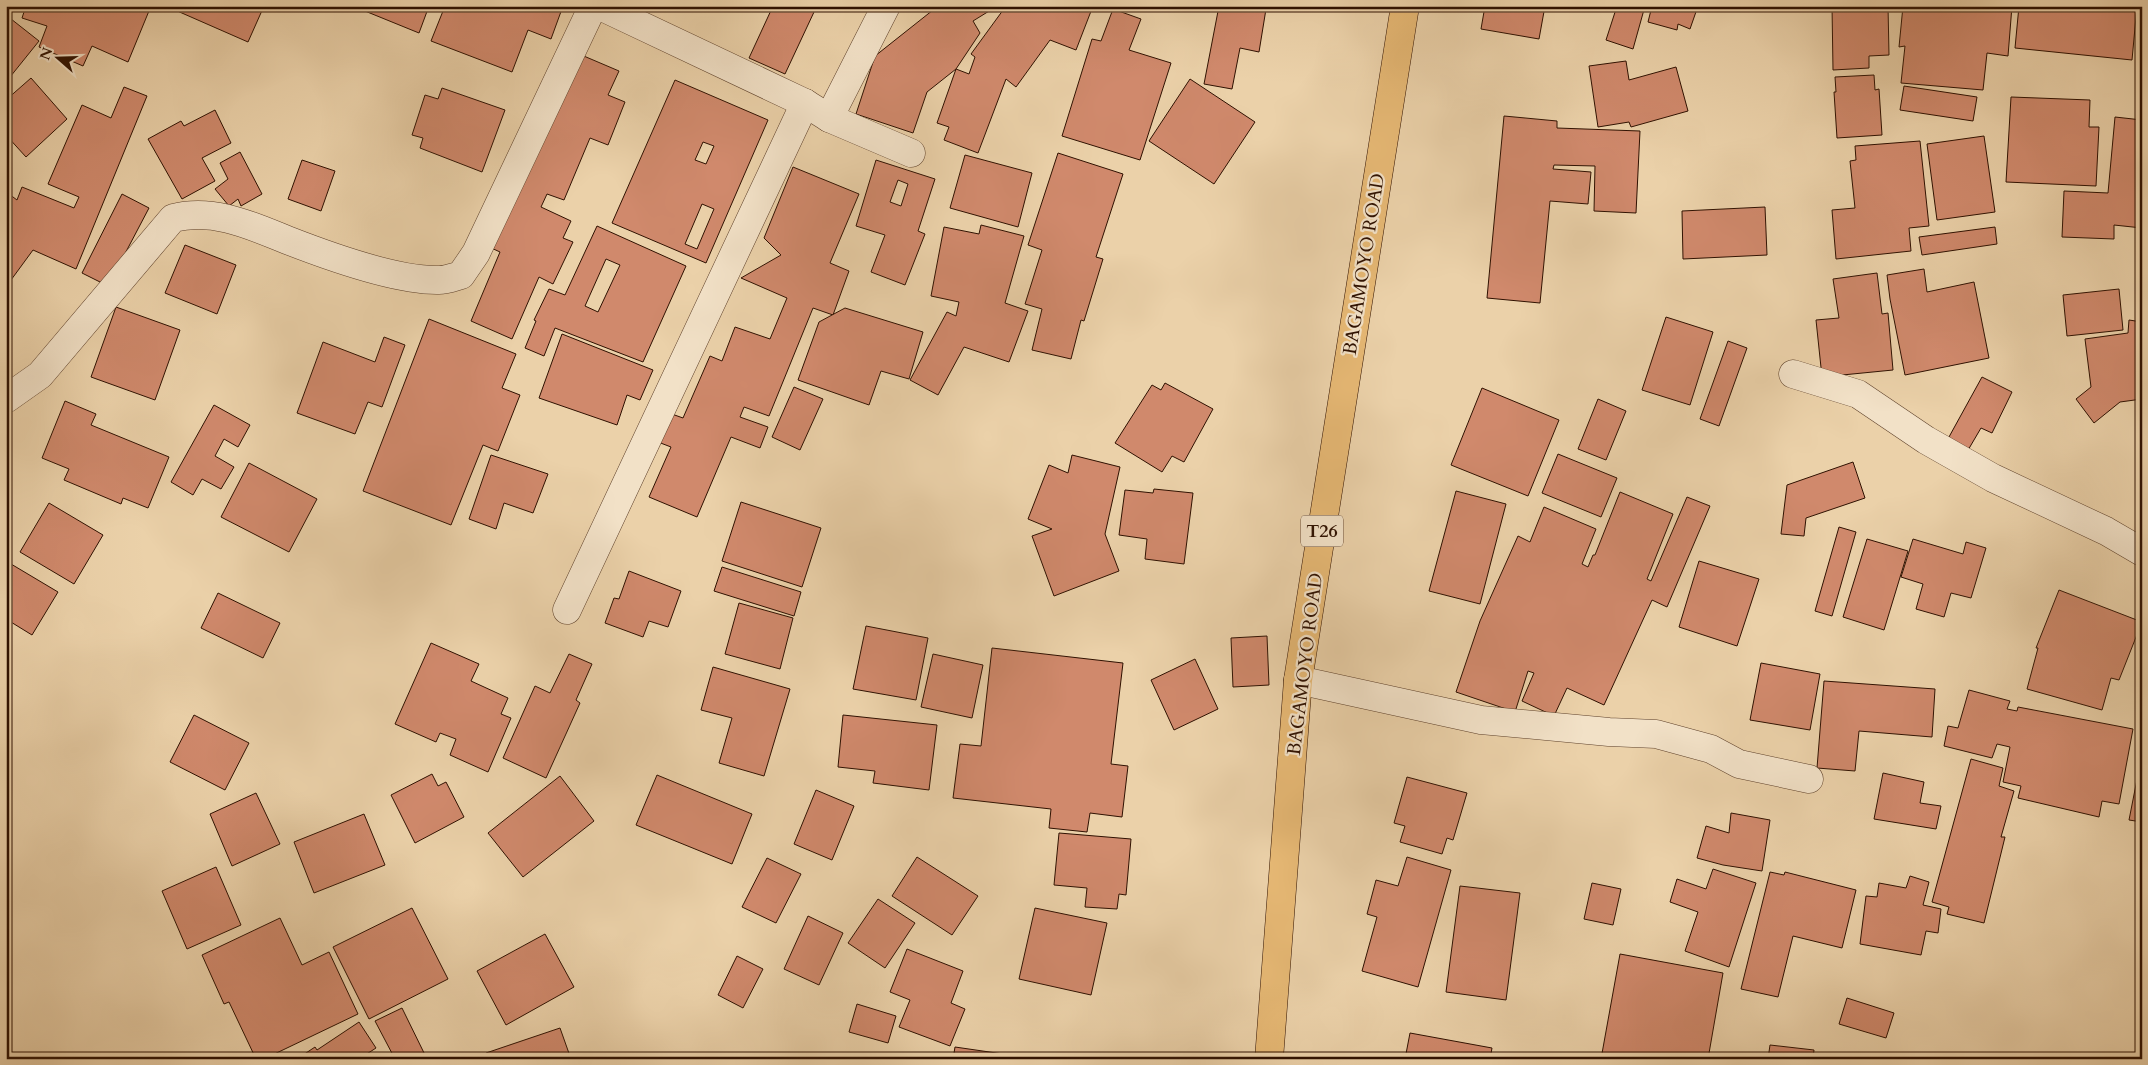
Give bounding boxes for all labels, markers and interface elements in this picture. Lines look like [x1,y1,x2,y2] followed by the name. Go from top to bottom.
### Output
[32,32,82,82] north arrow
[35,45,57,63] text: N
[1337,171,1391,357] street label: BAGAMOYO ROAD
[1301,516,1343,546] road number: T26
[1281,571,1329,757] street label: BAGAMOYO ROAD

